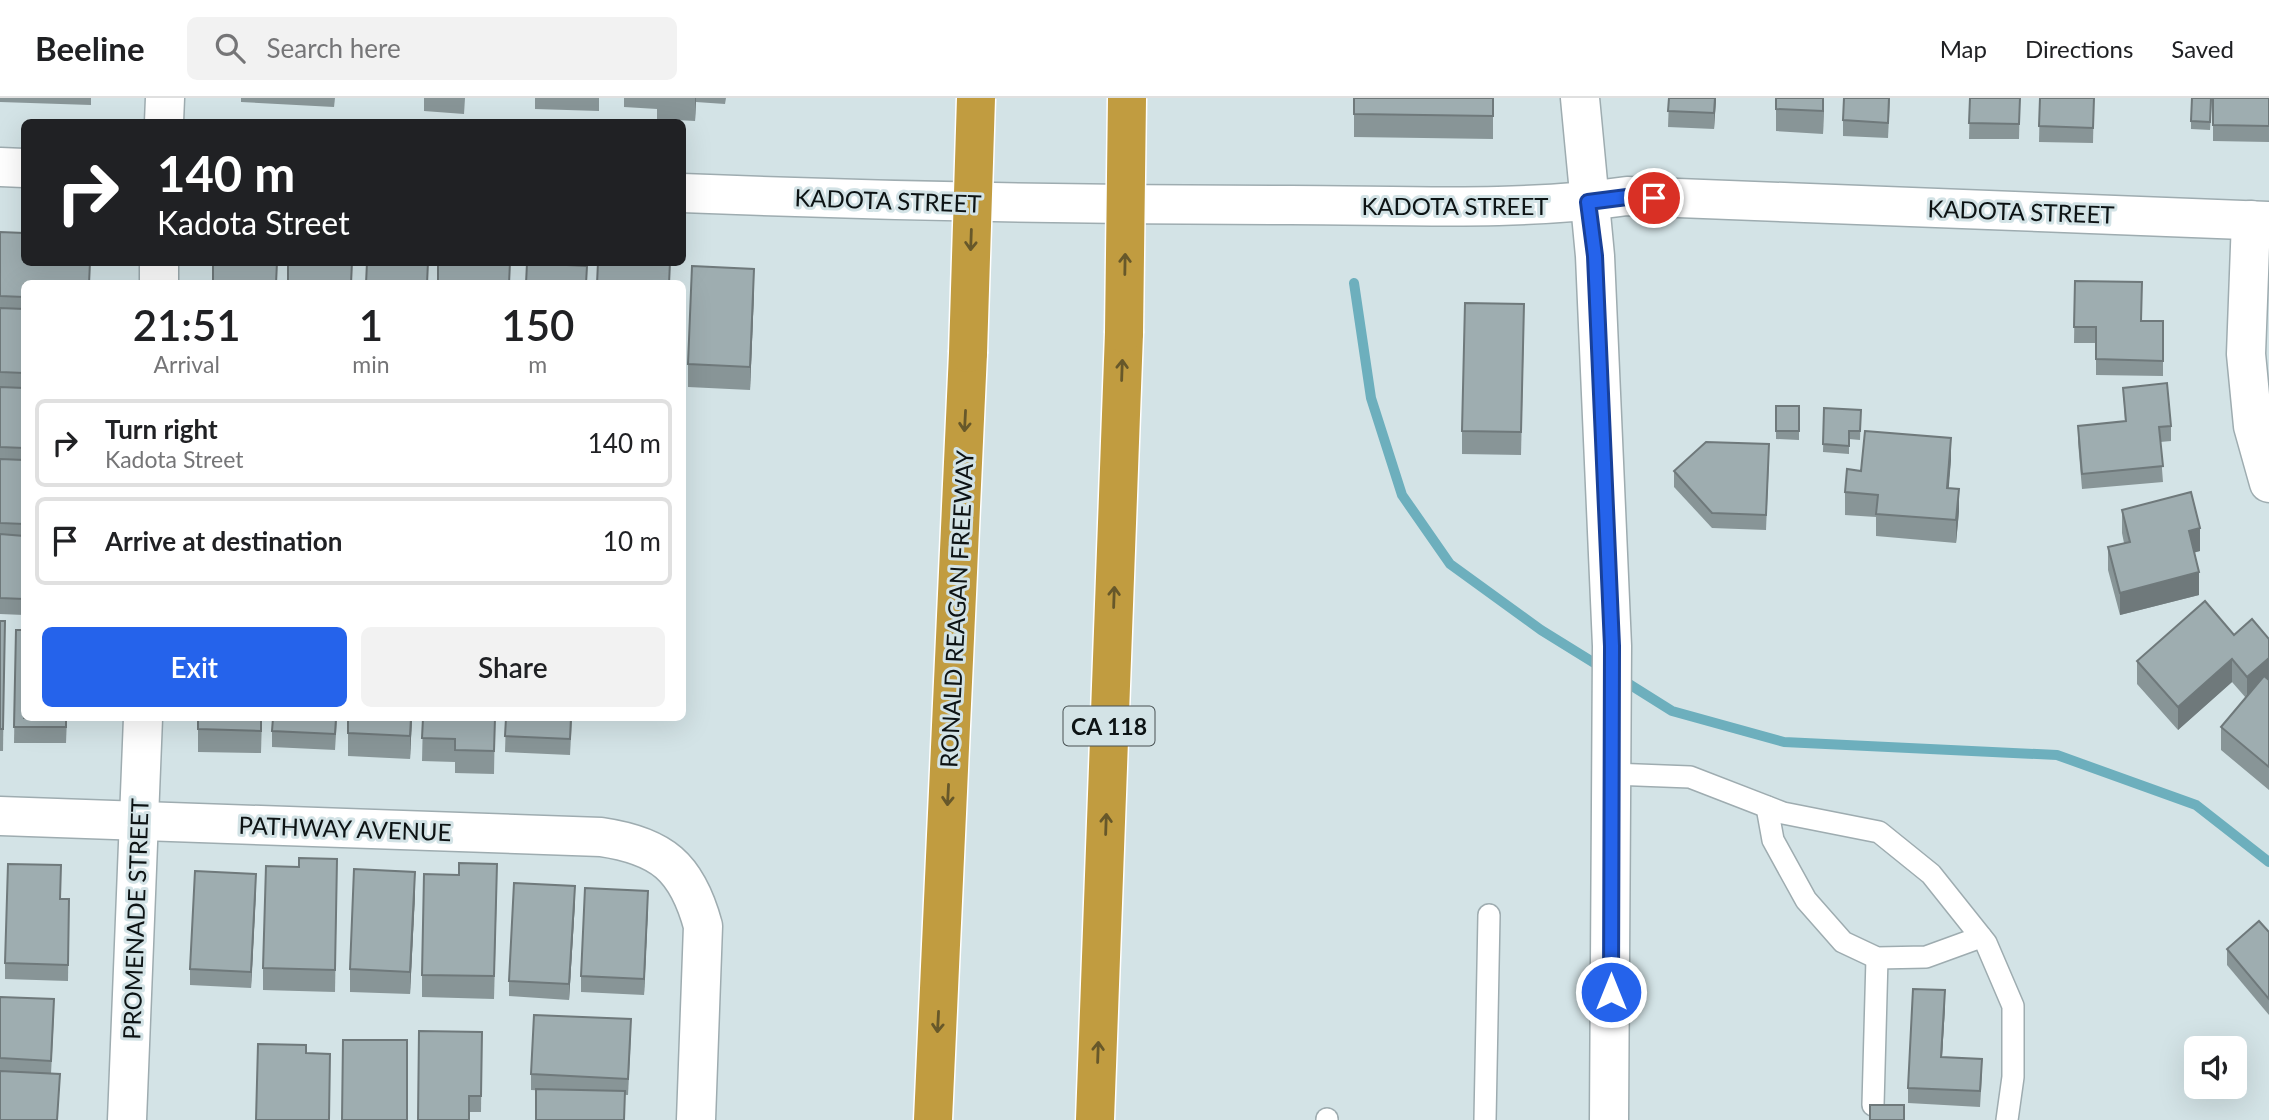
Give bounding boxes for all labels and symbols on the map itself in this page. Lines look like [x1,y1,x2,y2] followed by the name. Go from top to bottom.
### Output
[1624,168,1684,228] pin
[794,182,982,218] street label: KADOTA STREET
[1361,191,1549,220] street label: KADOTA STREET
[1927,193,2115,229] street label: KADOTA STREET
[965,228,978,251] one-way arrow
[1118,253,1131,276] one-way arrow
[1116,358,1129,381] one-way arrow
[958,409,971,432] one-way arrow
[933,450,979,768] street label: RONALD REAGAN FREEWAY
[1107,586,1121,609] one-way arrow
[1064,706,1154,746] road number: CA 118
[941,783,954,806] one-way arrow
[116,798,154,1040] street label: PROMENADE STREET
[238,810,452,846] street label: PATHWAY AVENUE
[1099,813,1112,836] one-way arrow
[1574,955,1648,1029] position arrow
[931,1011,944,1034] one-way arrow
[1091,1041,1104,1064] one-way arrow

